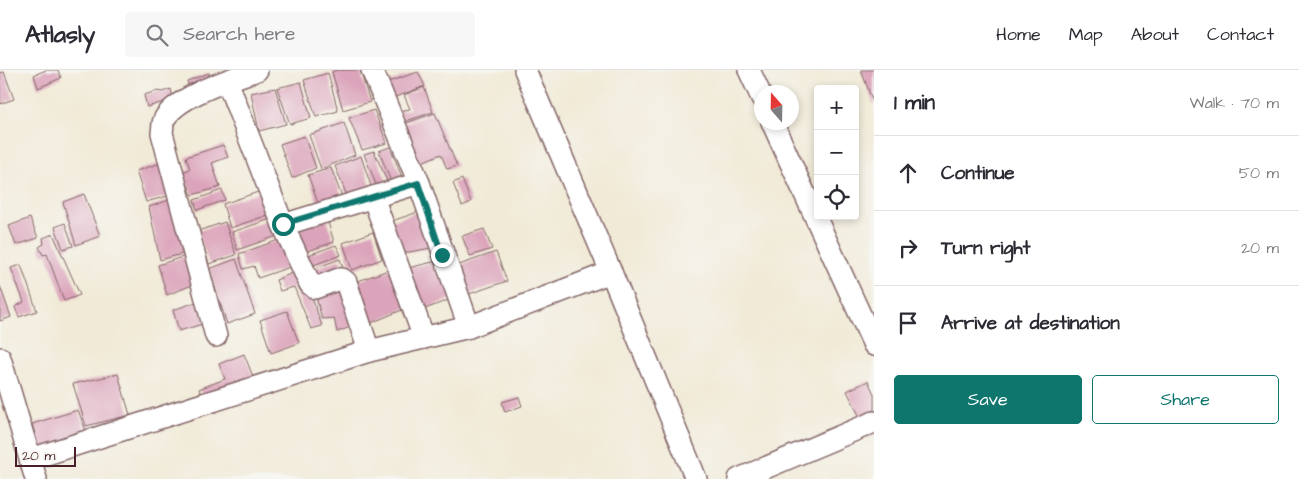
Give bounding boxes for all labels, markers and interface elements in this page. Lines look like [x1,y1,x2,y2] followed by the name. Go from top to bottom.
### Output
[125,12,475,57] search box
[25,18,95,52] text: Atlasly
[143,21,171,49] icon: search
[183,21,295,48] text: Search here
[996,22,1041,47] text: Home
[1069,22,1103,47] text: Map
[1131,22,1179,47] text: About
[1207,22,1274,47] text: Contact
[754,85,799,130] north arrow
[814,85,859,220] map controls
[814,85,859,130] button: +
[894,88,935,117] text: 1 min
[1190,92,1279,114] text: Walk · 70 m
[814,130,859,175] button: −
[894,159,922,187] icon: ahead
[941,160,1015,187] text: Continue
[1239,162,1279,184] text: 50 m
[814,175,859,220] button: locate
[272,213,295,236] route start
[894,234,922,262] icon: right
[941,235,1030,262] text: Turn right
[1241,237,1279,259] text: 20 m
[431,244,454,267] route end
[894,309,922,337] icon: arrive
[941,310,1120,337] text: Arrive at destination
[894,375,1082,424] button: Save
[1092,375,1279,424] button: Share
[15,444,76,467] scale bar
[22,446,55,466] text: 20 m

